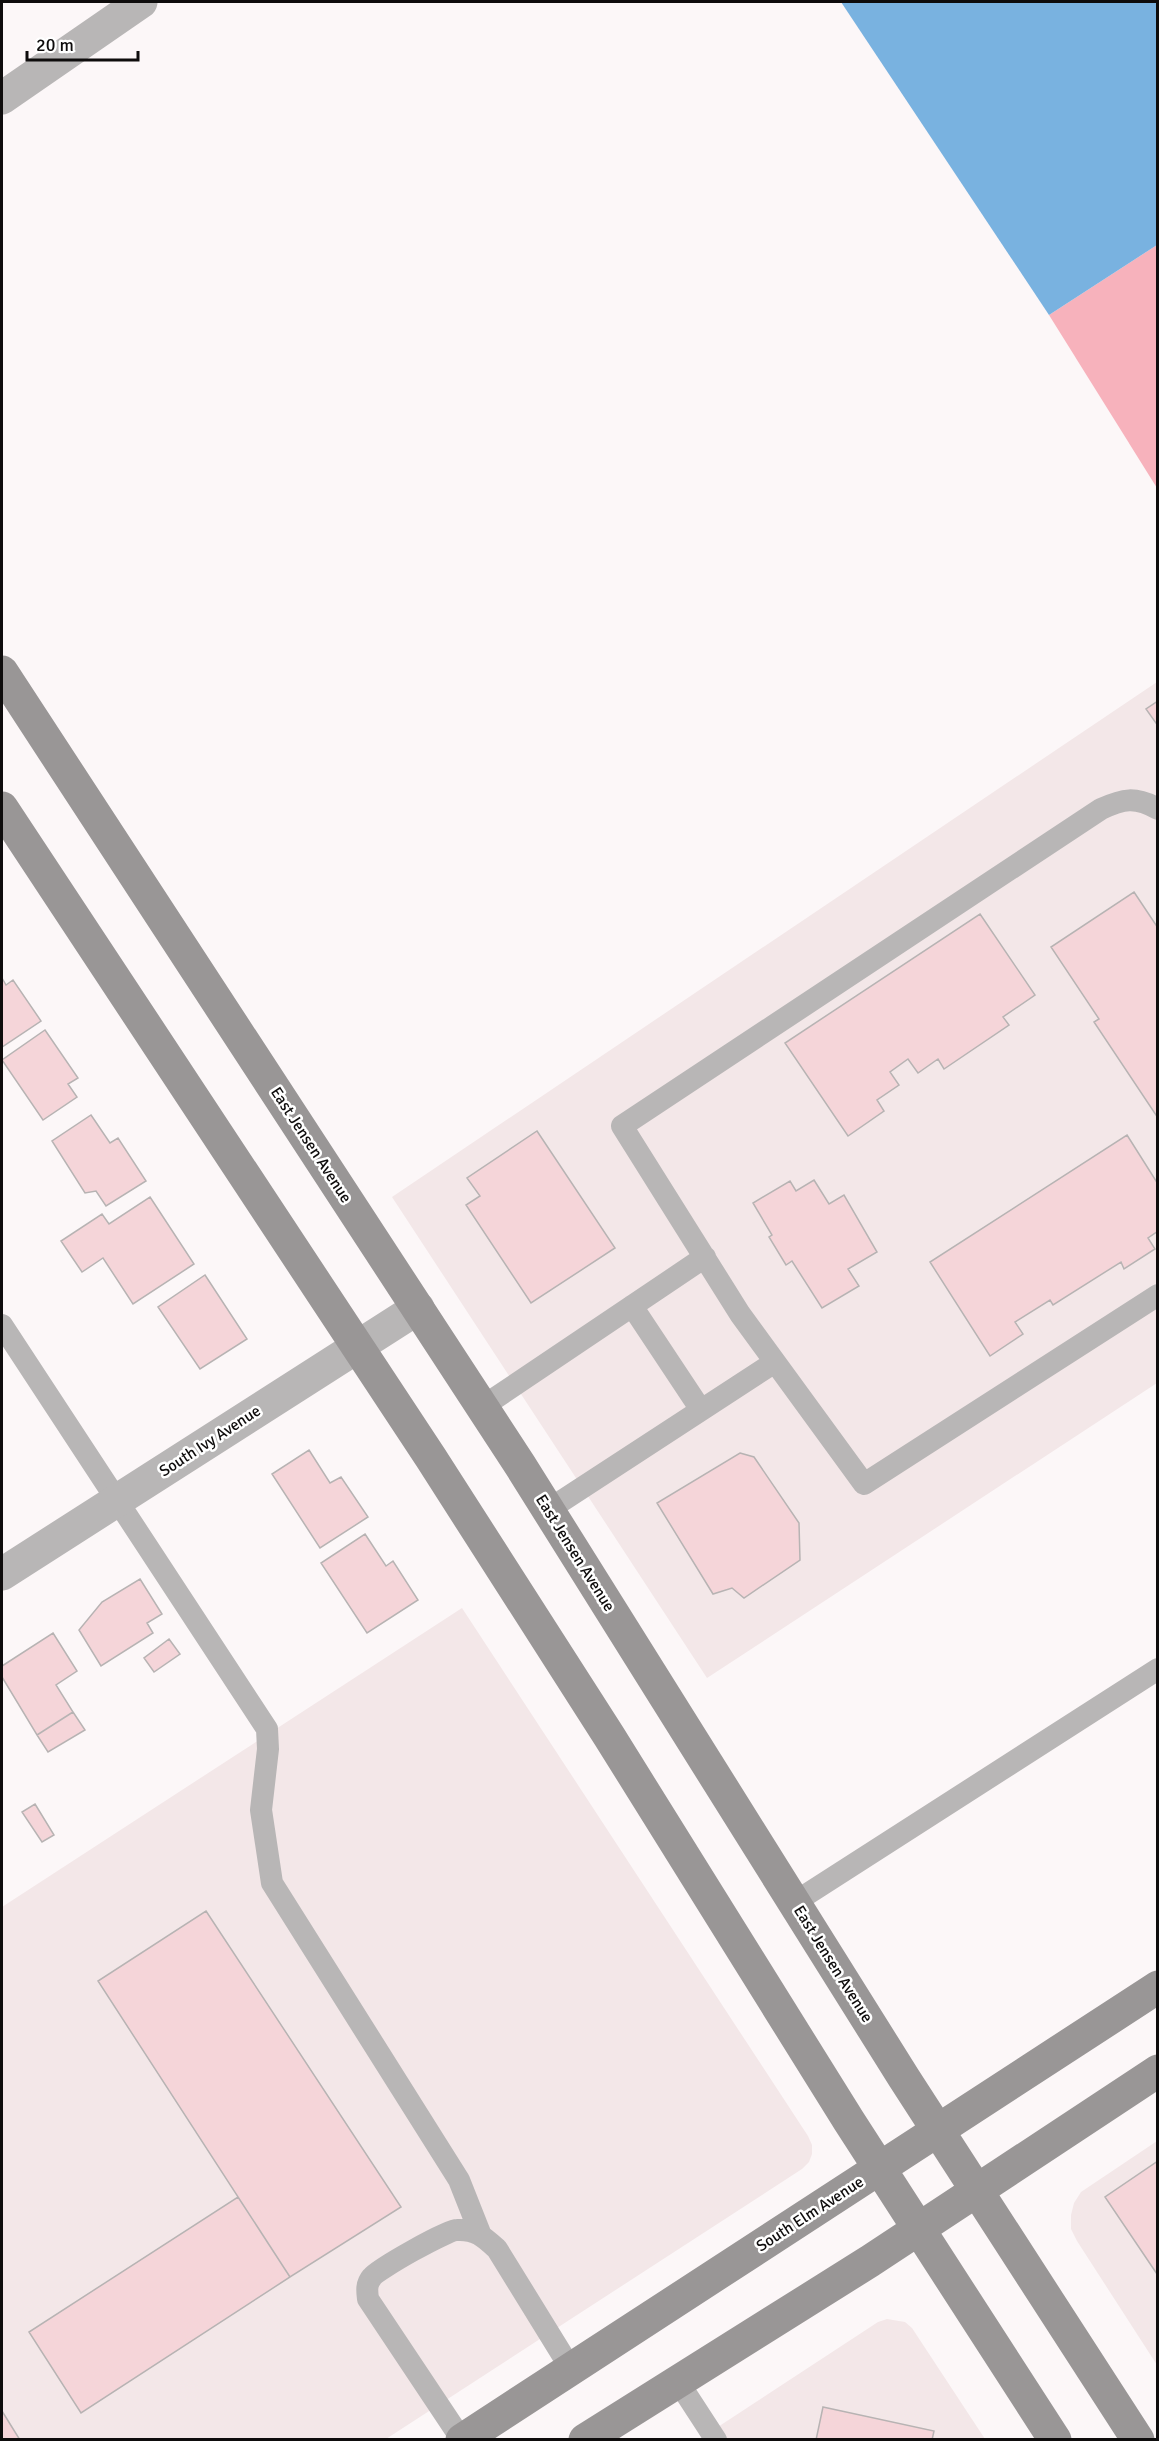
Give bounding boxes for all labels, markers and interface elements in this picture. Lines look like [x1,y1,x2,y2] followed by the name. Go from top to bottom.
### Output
[27,24,138,62] scale bar
[36,34,74,56] text: 20 m
[266,1083,356,1207] street label: East Jensen Avenue
[156,1401,264,1481] street label: South Ivy Avenue
[531,1491,619,1615] street label: East Jensen Avenue
[789,1902,877,2026] street label: East Jensen Avenue
[753,2172,867,2256] street label: South Elm Avenue

